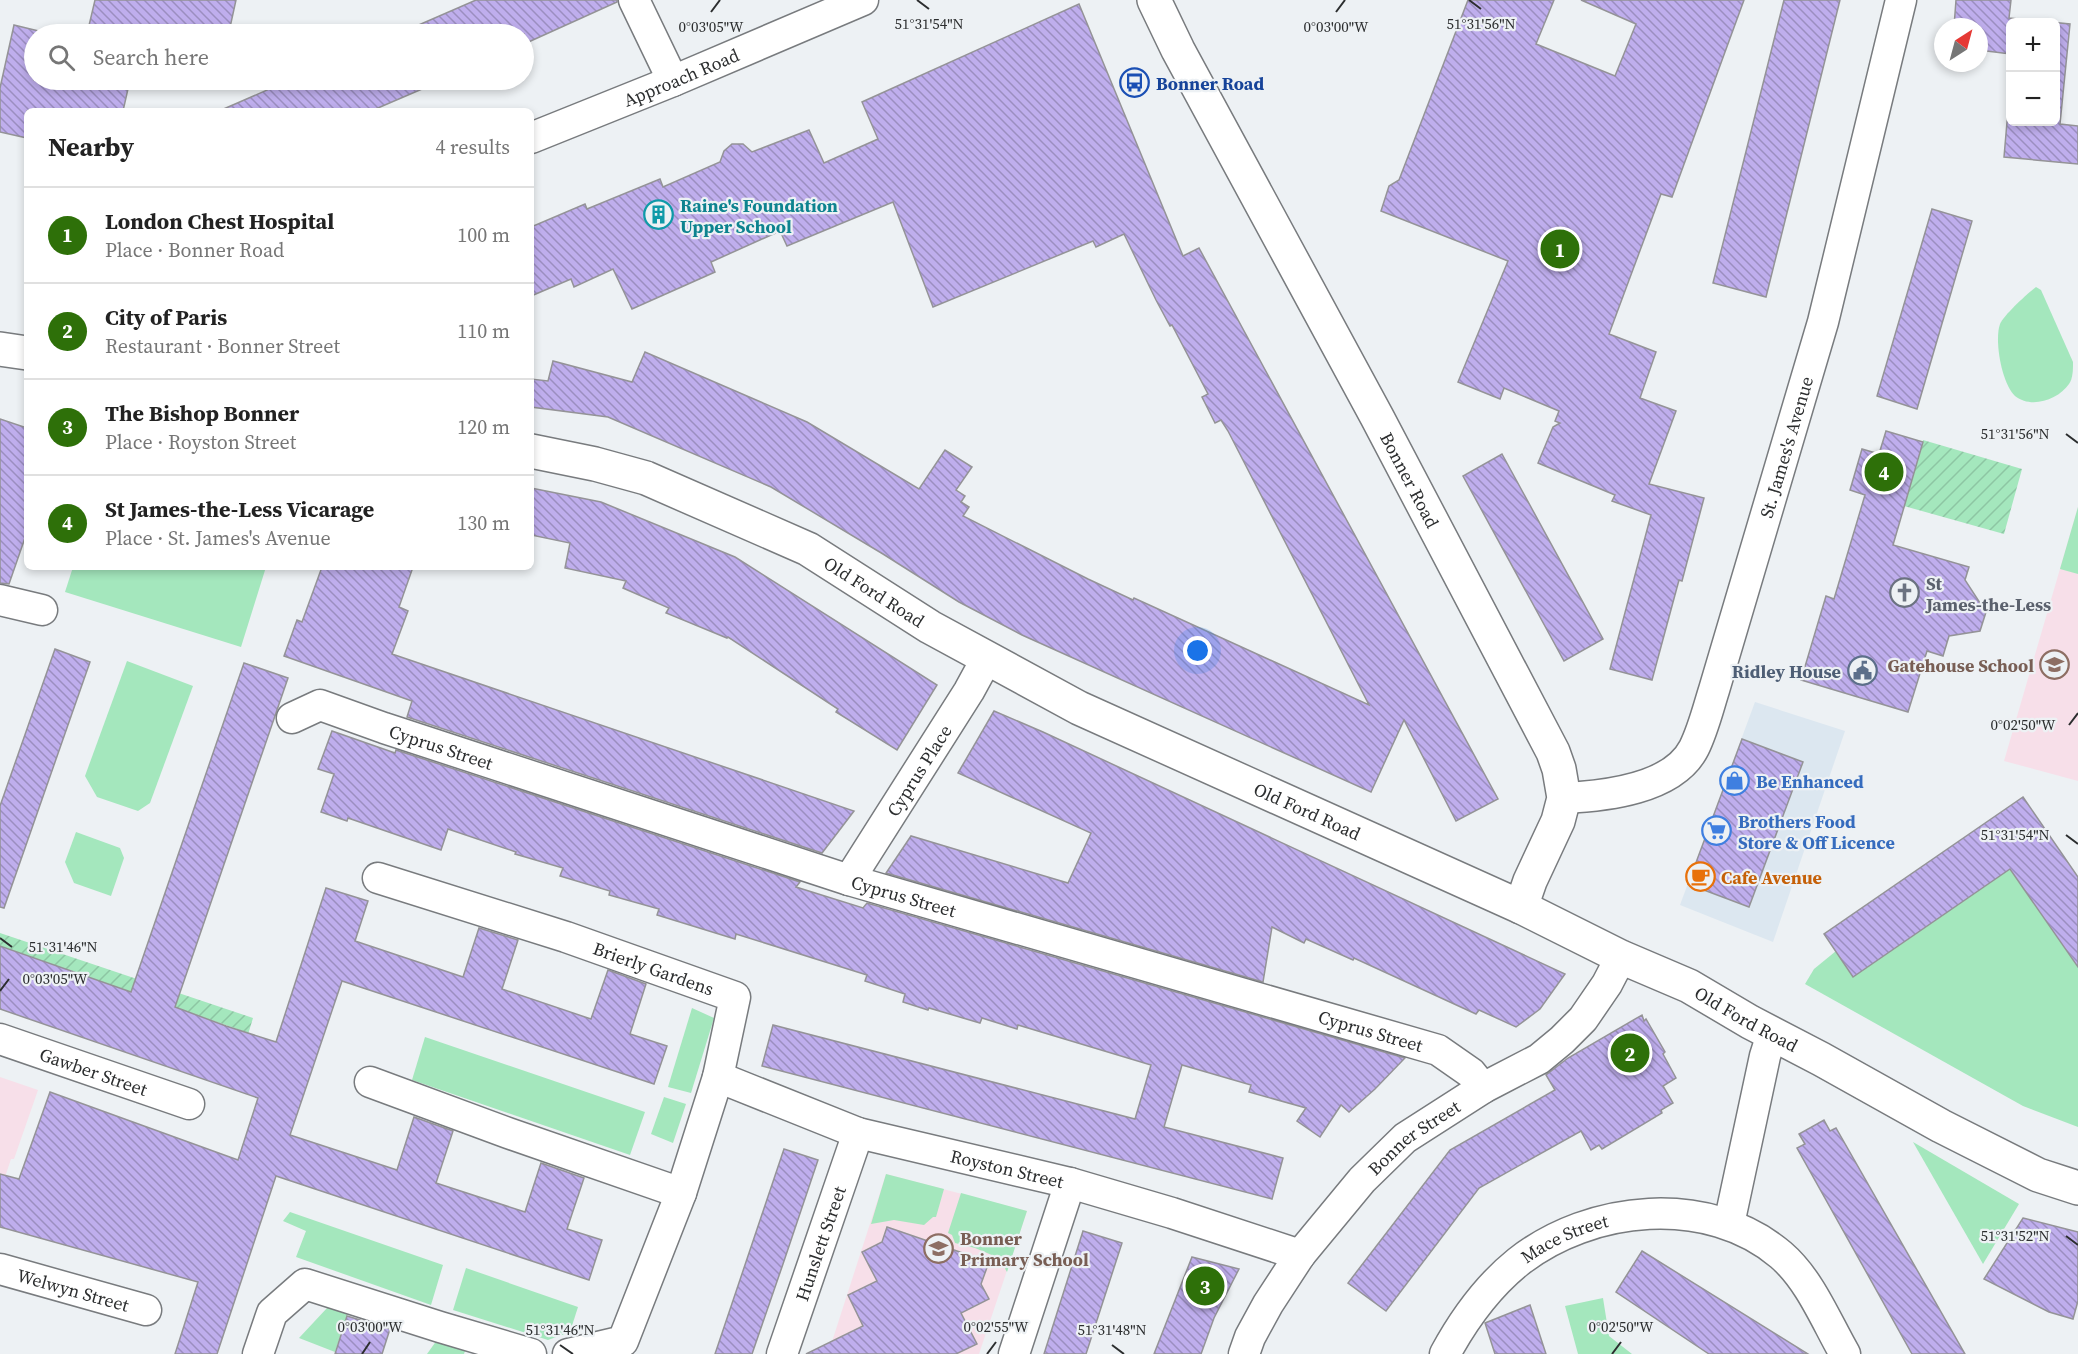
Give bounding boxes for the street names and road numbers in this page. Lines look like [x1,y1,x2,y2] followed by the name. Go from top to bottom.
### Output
[620,42,743,112] street label: Approach Road
[1753,373,1819,521] street label: St. James's Avenue
[1375,428,1446,532] street label: Bonner Road
[819,550,930,633] street label: Old Ford Road
[386,718,496,775] street label: Cyprus Street
[880,720,957,821] street label: Cyprus Place
[1250,776,1365,846] street label: Old Ford Road
[848,869,959,923] street label: Cyprus Street
[590,935,718,1001] street label: Brierly Gardens
[1690,980,1802,1057] street label: Old Ford Road
[1315,1004,1426,1058] street label: Cyprus Street
[36,1041,151,1101] street label: Gawber Street
[1362,1094,1465,1180] street label: Bonner Street
[948,1143,1066,1194] street label: Royston Street
[789,1182,851,1304] street label: Hunslett Street
[1516,1208,1611,1269] street label: Mace Street
[14,1262,132,1317] street label: Welwyn Street

